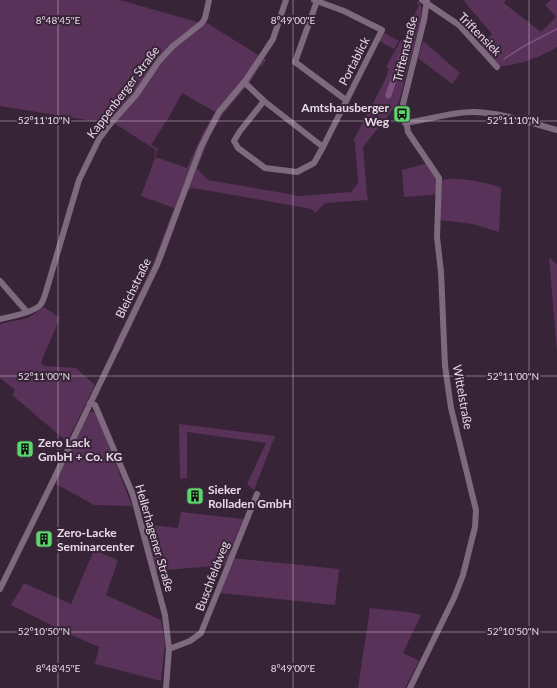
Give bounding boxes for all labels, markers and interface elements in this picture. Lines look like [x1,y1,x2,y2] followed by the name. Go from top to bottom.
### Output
[455,9,505,59] street label: Triftensiek
[36,14,81,26] text: 8°48'45"E
[271,14,316,26] text: 8°49'00"E
[390,15,420,83] street label: Triftenstraße
[335,33,373,88] street label: Portablick
[83,43,163,141] street label: Kappenberger Straße
[300,100,390,129] place label: Amtshausberger Weg
[392,104,412,124] bus stop icon: Amtshausberger Weg
[18,114,70,126] text: 52°11'10"N
[487,114,539,126] text: 52°11'10"N
[112,255,154,321] street label: Bleichstraße
[450,363,476,431] street label: Wittelstraße
[18,370,70,382] text: 52°11'00"N
[487,370,539,382] text: 52°11'00"N
[38,435,123,464] place label: Zero Lack GmbH + Co. KG
[15,439,35,459] building icon: Zero Lack GmbH + Co. KG
[208,482,292,511] place label: Sieker Rolladen GmbH
[132,483,178,593] street label: Hellerhagener Straße
[185,486,205,506] building icon: Sieker Rolladen GmbH
[57,525,135,554] place label: Zero-Lacke Seminarcenter
[34,529,54,549] building icon: Zero-Lacke Seminarcenter
[192,539,232,613] street label: Buschfeldweg
[18,625,70,637] text: 52°10'50"N
[487,625,539,637] text: 52°10'50"N
[36,662,81,674] text: 8°48'45"E
[271,662,316,674] text: 8°49'00"E

